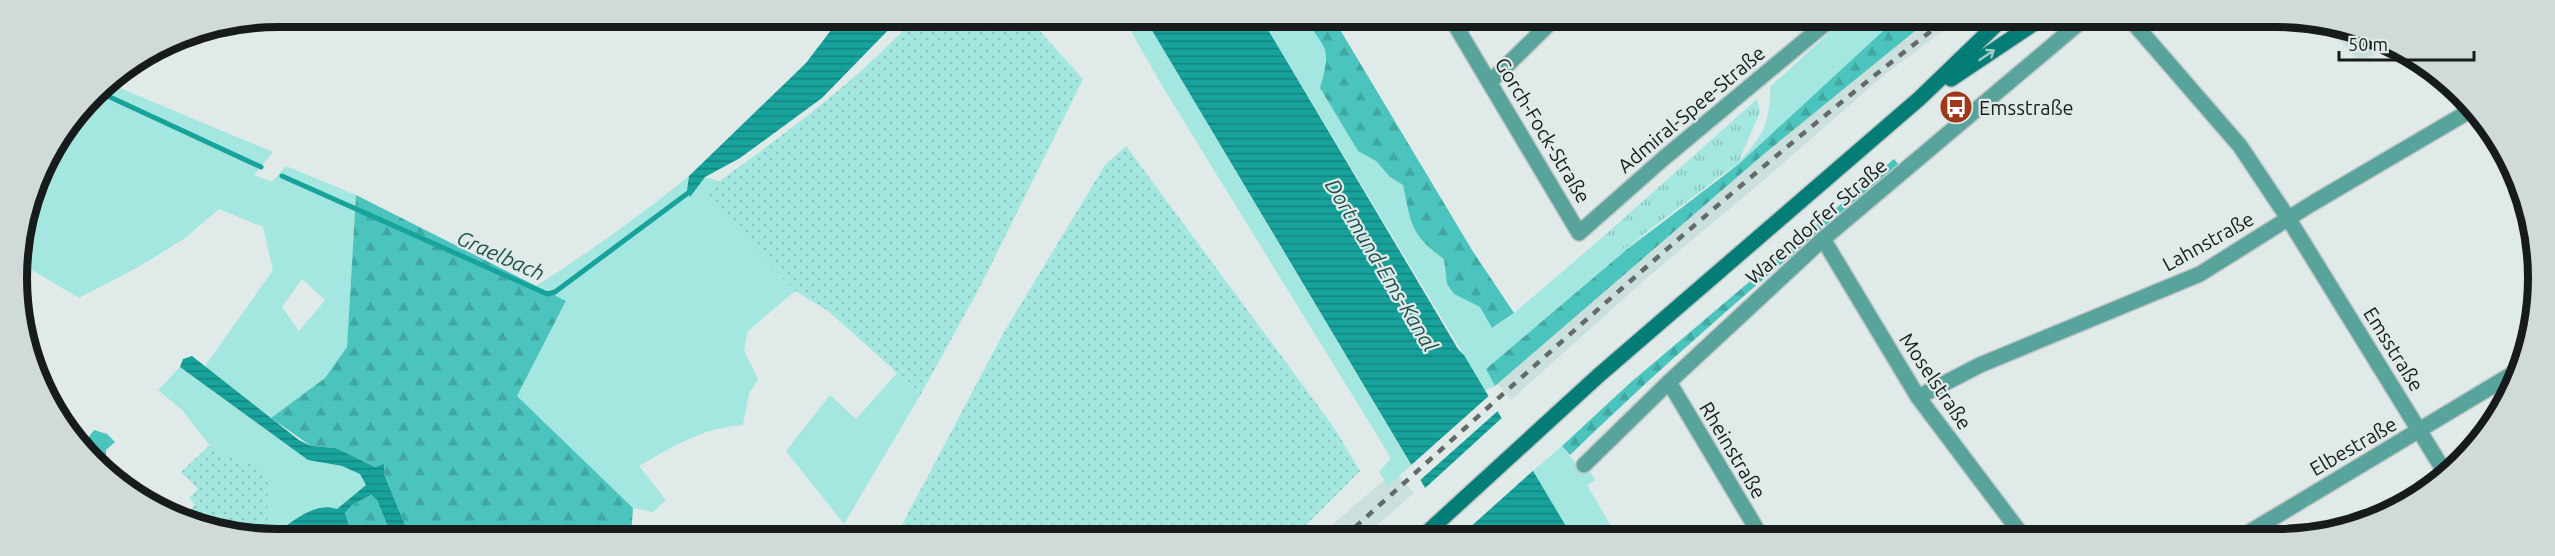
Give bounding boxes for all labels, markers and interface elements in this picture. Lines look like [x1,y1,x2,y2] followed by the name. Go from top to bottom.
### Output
[2339,24,2474,62] scale bar
[2348,34,2388,54] text: 50 m
[1613,41,1769,177] street label: Admiral-Spee-Straße
[1978,48,1995,60] one-way arrow
[1491,53,1595,207] street label: Gorch-Fock-Straße
[1938,89,1974,125] bus stop icon: Emsstraße
[1979,96,2074,119] place label: Emsstraße
[1741,153,1891,289] street label: Warendorfer Straße
[1321,174,1443,356] water label: Dortmund-Ems-Kanal
[2158,207,2258,275] street label: Lahnstraße
[453,225,549,285] water label: Graelbach
[2359,303,2429,395] street label: Emsstraße
[1895,328,1977,434] street label: Moselstraße
[1695,397,1771,503] street label: Rheinstraße
[2305,412,2401,480] street label: Elbestraße

